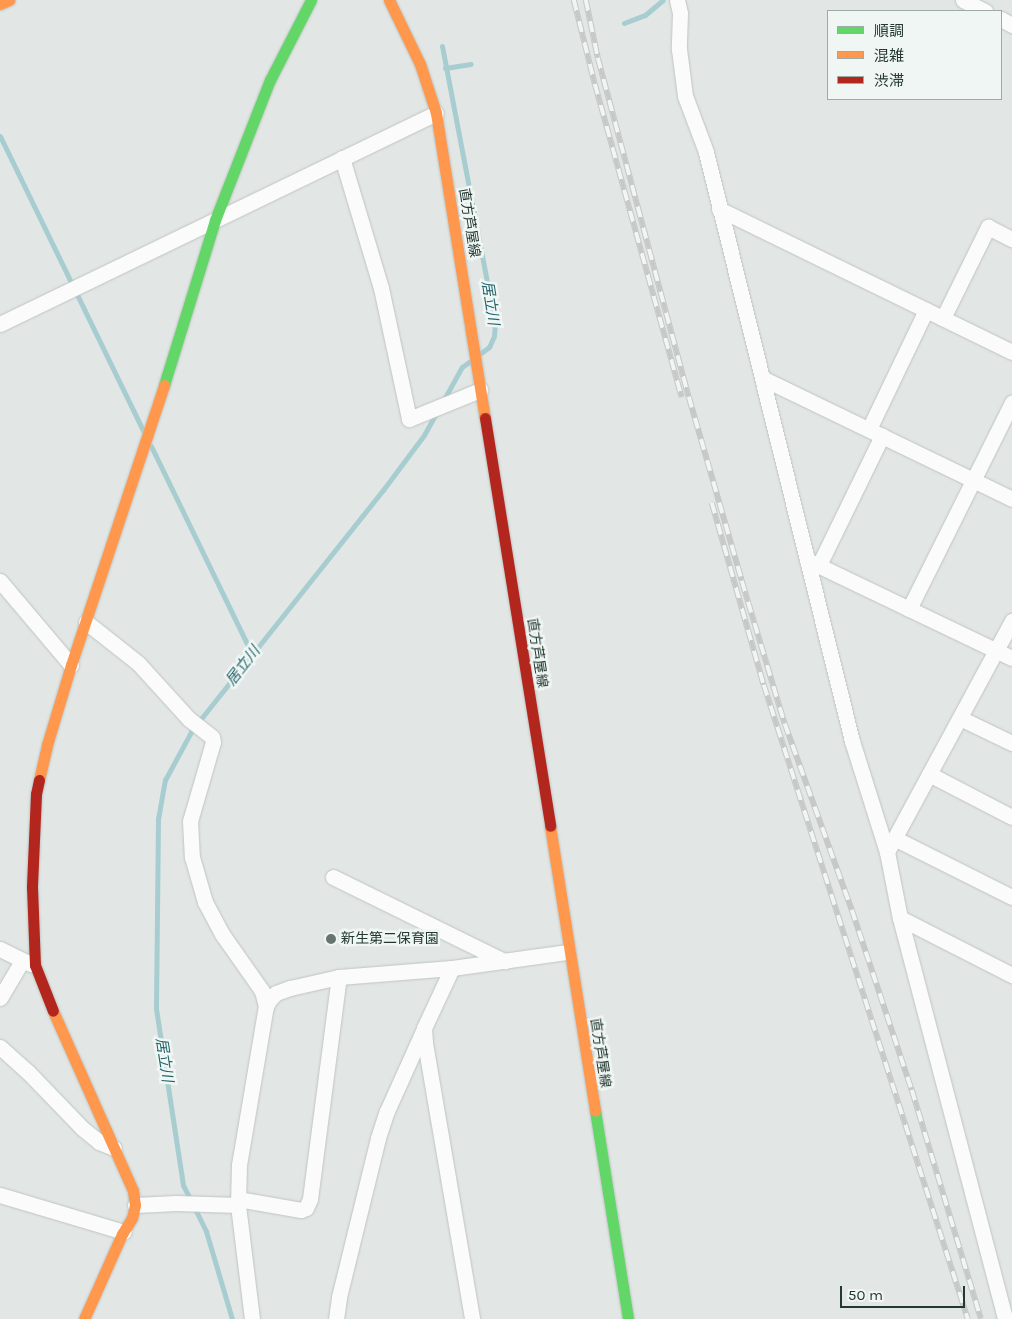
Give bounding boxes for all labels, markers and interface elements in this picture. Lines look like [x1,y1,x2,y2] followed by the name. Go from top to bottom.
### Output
[827,10,1002,100] legend
[874,22,904,40] text: 順調
[874,47,904,65] text: 混雑
[874,72,904,90] text: 渋滞
[455,187,483,259] street label: 直方芦屋線
[478,279,502,327] water label: 居立川
[523,617,551,689] street label: 直方芦屋線
[222,643,264,689] water label: 居立川
[341,931,439,947] place label: 新生第二保育園
[325,933,337,945] marker: 新生第二保育園
[586,1017,614,1089] street label: 直方芦屋線
[152,1036,176,1084] water label: 居立川
[842,1276,967,1308] scale bar
[848,1286,883,1304] text: 50 m

